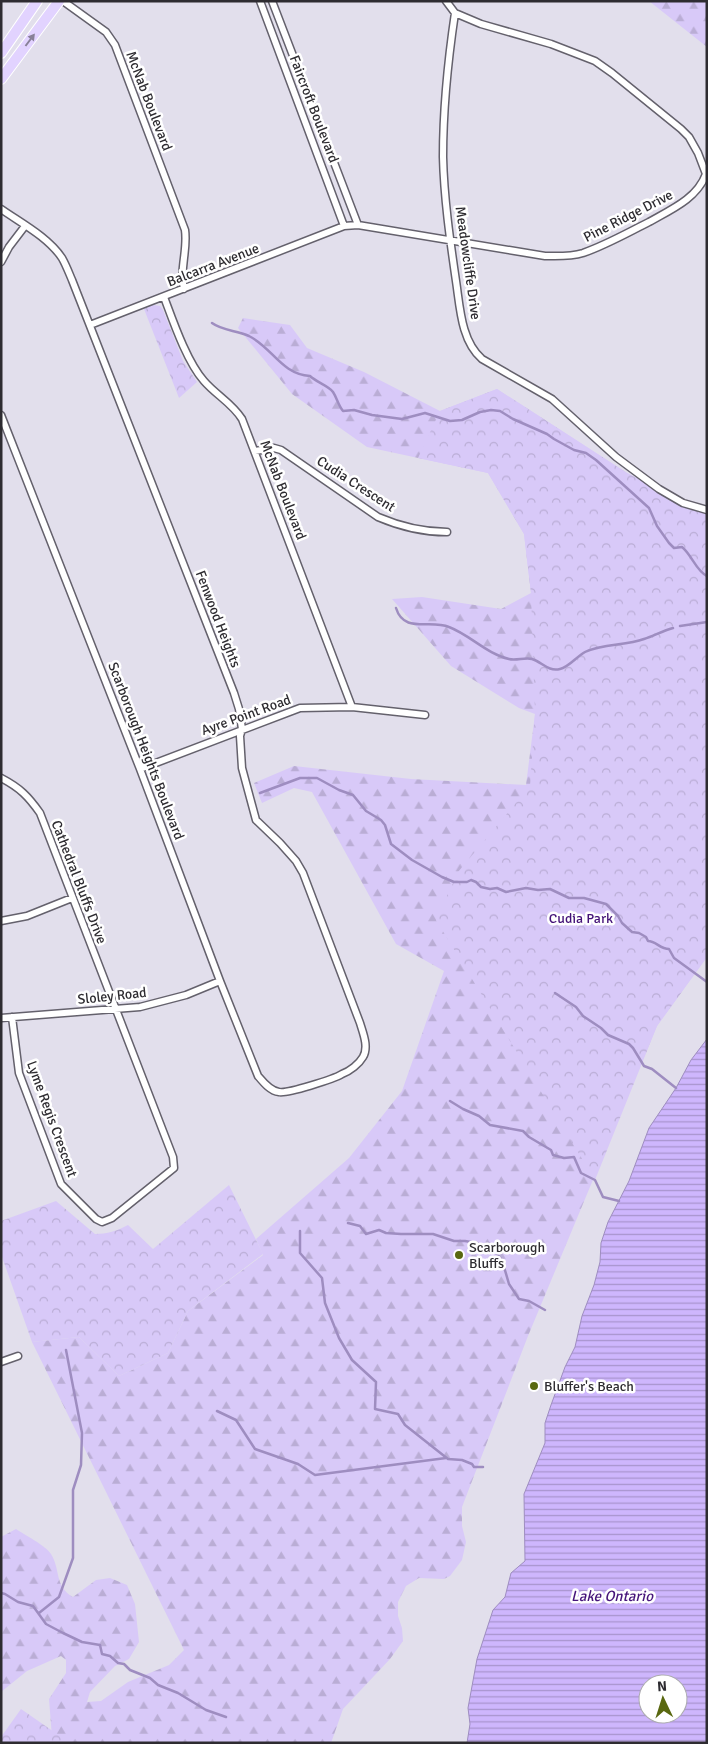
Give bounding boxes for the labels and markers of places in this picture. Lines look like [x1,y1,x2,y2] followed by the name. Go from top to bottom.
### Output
[469,1239,545,1272] place label: Scarborough Bluffs
[453,1249,465,1261] marker: Scarborough Bluffs
[544,1378,634,1395] place label: Bluffer's Beach
[528,1380,540,1392] marker: Bluffer's Beach

